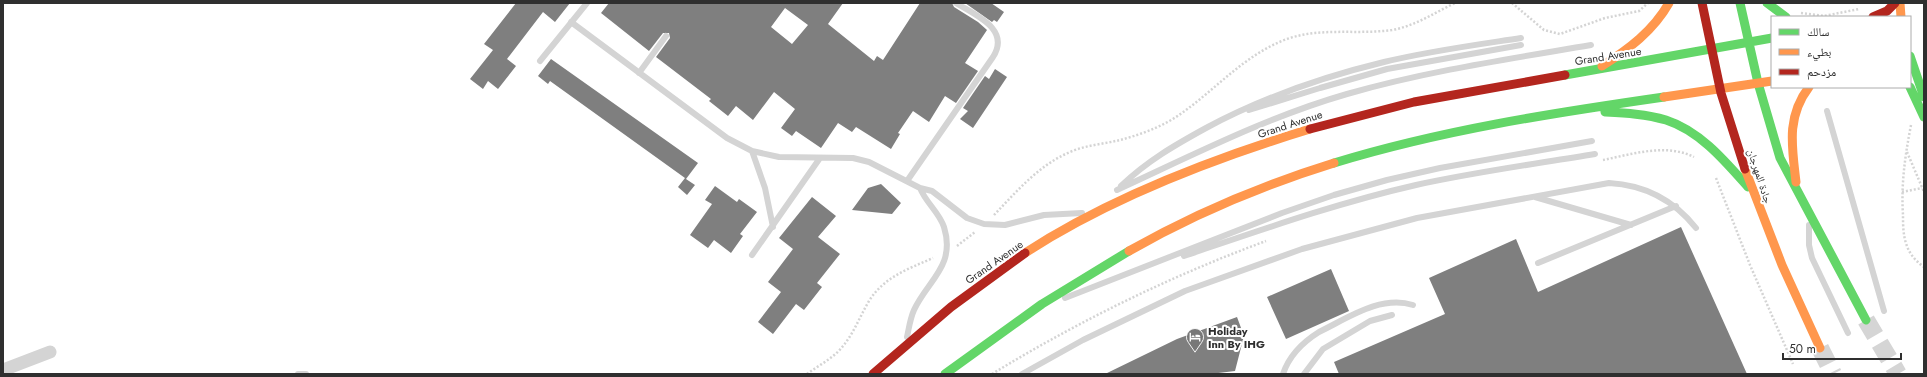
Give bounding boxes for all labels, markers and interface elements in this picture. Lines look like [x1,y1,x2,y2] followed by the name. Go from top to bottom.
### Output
[1771,16,1911,88] legend
[1807,23,1829,41] text: سالك
[1574,43,1643,69] street label: Grand Avenue
[1807,43,1831,62] text: بطيء
[1807,63,1836,81] text: مزدحم
[1256,106,1325,142] street label: Grand Avenue
[1744,147,1776,205] street label: جادة المهرجان
[962,236,1026,288] street label: Grand Avenue
[1208,323,1265,352] place label: Holiday Inn By IHG
[1185,327,1205,352] hotel icon: Holiday Inn By IHG
[1783,335,1901,361] scale bar
[1789,340,1816,358] text: 50 m

